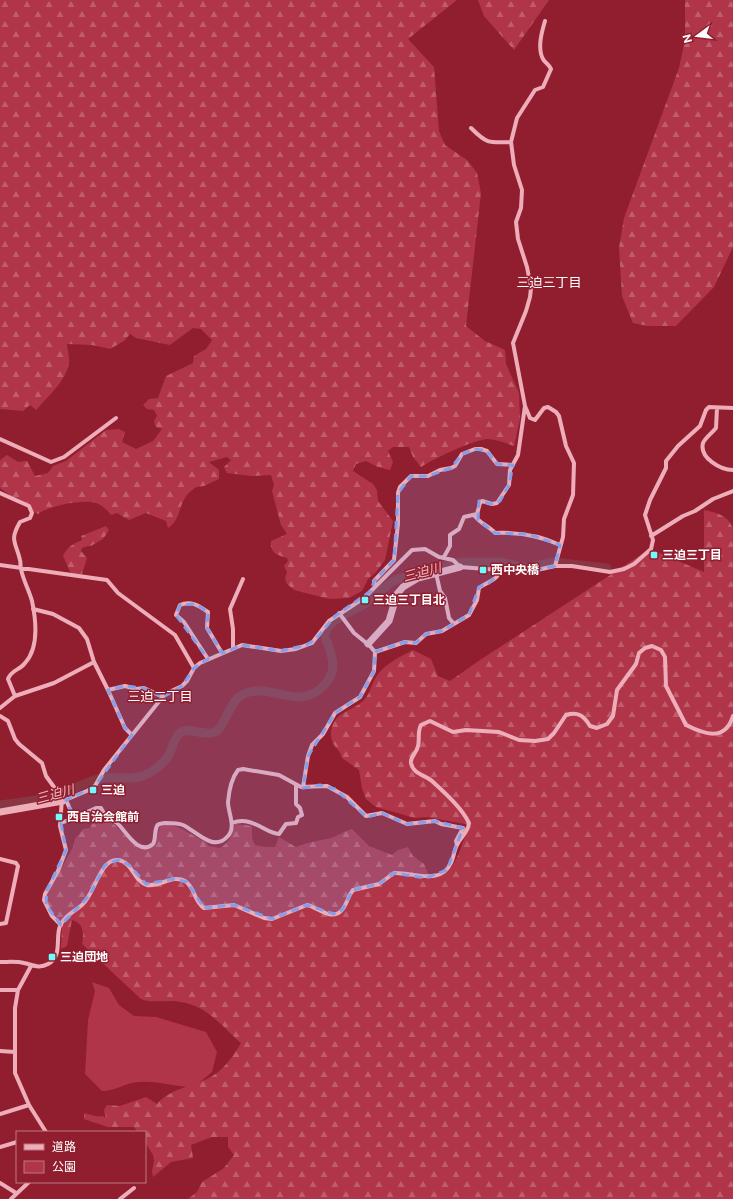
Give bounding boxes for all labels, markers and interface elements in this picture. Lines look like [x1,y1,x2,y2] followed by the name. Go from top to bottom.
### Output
[677,16,717,56] north arrow
[680,33,694,44] text: N
[516,275,582,290] district label: 三迫三丁目
[662,548,722,562] place label: 三迫三丁目
[649,550,659,560] marker: 三迫三丁目
[401,559,445,584] water label: 三迫川
[491,563,540,577] place label: 西中央橋
[478,565,488,575] marker: 西中央橋
[373,593,445,607] place label: 三迫三丁目北
[360,595,370,605] marker: 三迫三丁目北
[127,689,193,704] district label: 三迫二丁目
[34,781,78,806] water label: 三迫川
[101,783,125,797] place label: 三迫
[88,785,98,795] marker: 三迫
[67,810,139,824] place label: 西自治会館前
[54,812,64,822] marker: 西自治会館前
[60,950,108,964] place label: 三迫団地
[47,952,57,962] marker: 三迫団地
[16,1131,146,1183] legend
[52,1140,76,1154] text: 道路
[52,1160,76,1174] text: 公園

